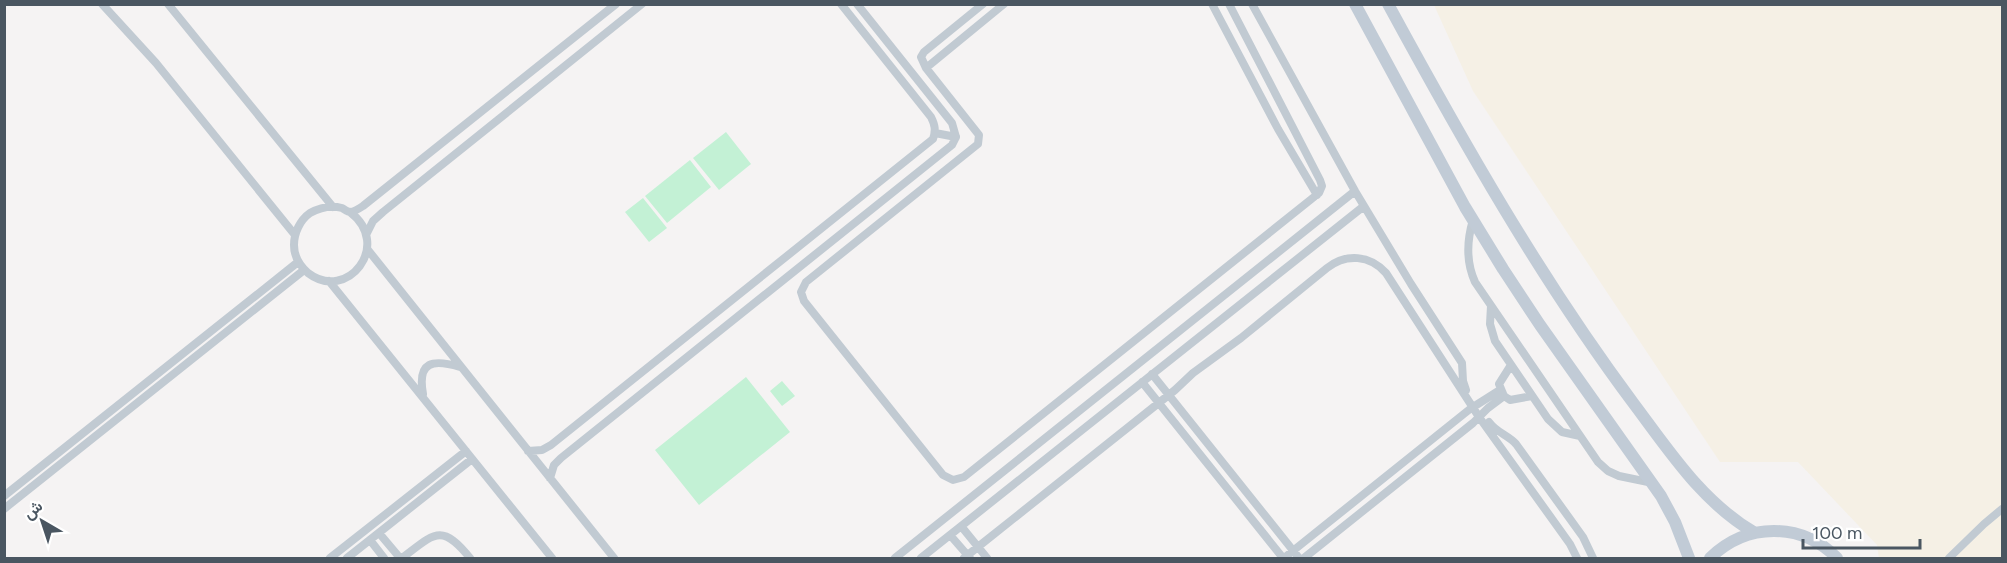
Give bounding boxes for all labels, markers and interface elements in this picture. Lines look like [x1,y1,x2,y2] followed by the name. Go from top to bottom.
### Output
[12,491,72,551] north arrow
[19,496,46,523] text: ش
[1803,512,1920,550] scale bar
[1812,522,1862,544] text: 100 m

